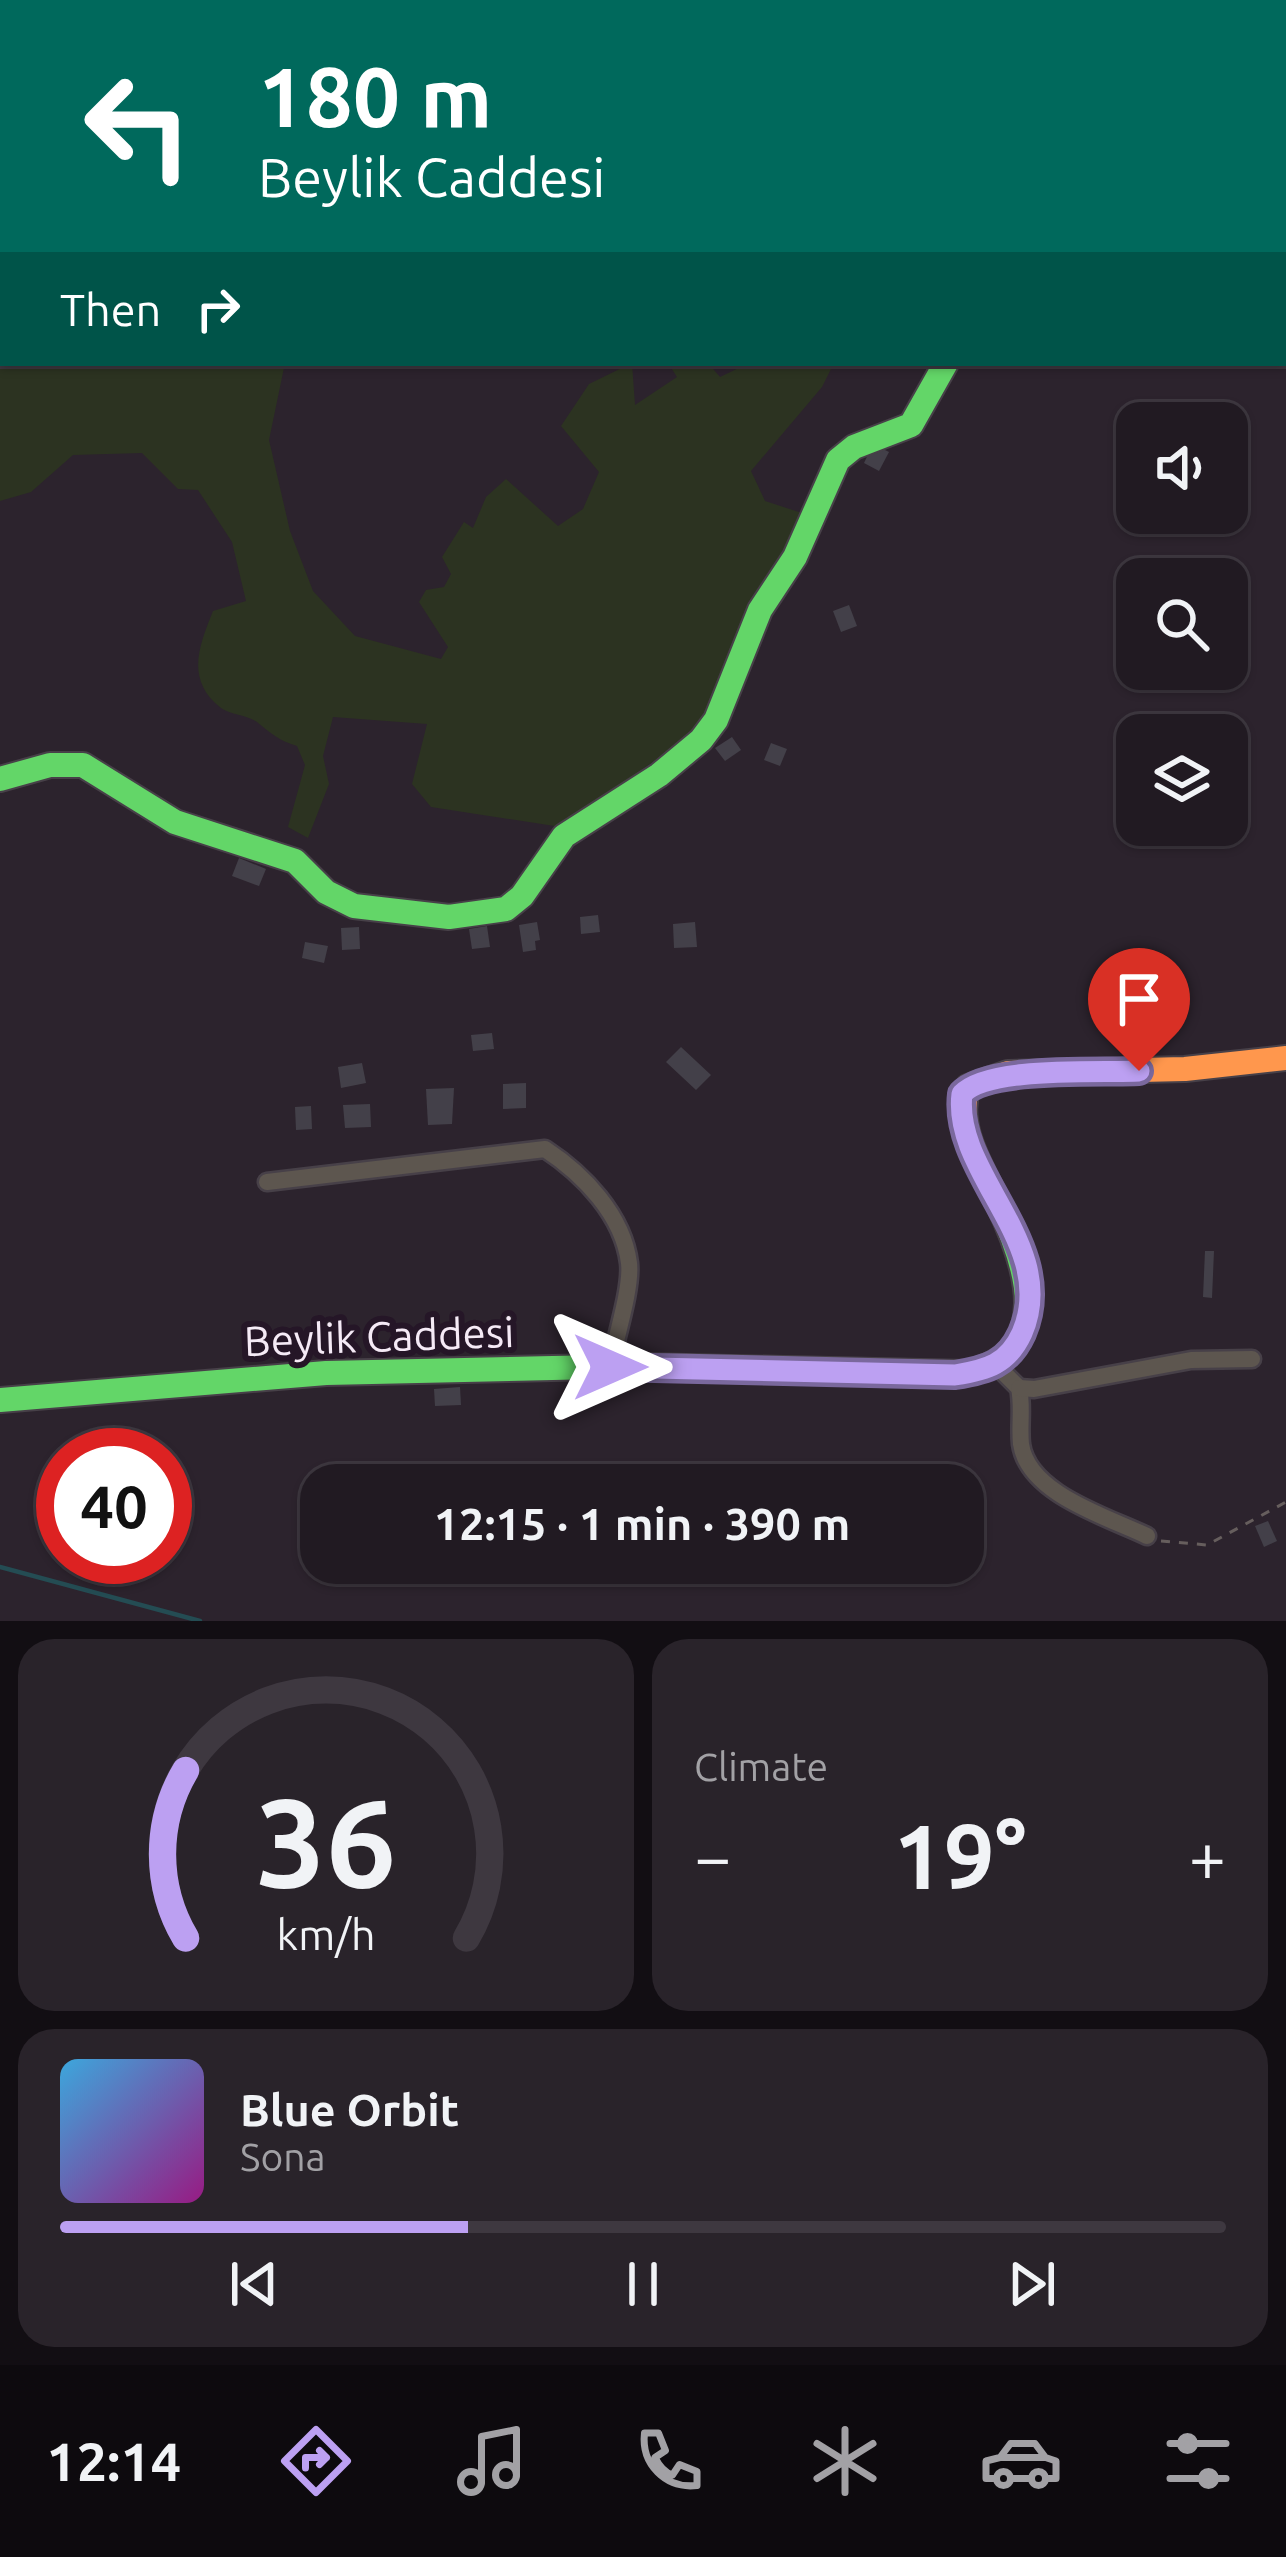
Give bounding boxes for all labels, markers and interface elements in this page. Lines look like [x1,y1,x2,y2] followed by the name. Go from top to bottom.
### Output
[60,48,216,204] icon: left
[258,49,492,143] text: 180 m
[258,147,606,207] text: Beylik Caddesi
[185,276,251,342] icon: right
[60,284,161,335] text: Then
[1116,402,1248,846] map controls
[1116,402,1248,534] button: sound
[1116,558,1248,690] button: search
[1116,714,1248,846] button: layers
[1088,948,1190,1071] pin
[1106,966,1172,1032] icon: arrive
[547,1304,673,1430] position arrow
[243,1308,515,1364] street label: Beylik Caddesi
[36,1428,192,1584] speed limit sign: 40
[434,1498,850,1549] text: 12:15 · 1 min · 390 m
[694,1745,828,1788] text: Climate
[256,1771,396,1911] text: 36
[893,1805,1027,1906] text: 19°
[694,1819,731,1893] text: −
[1189,1819,1226,1893] text: +
[276,1910,376,1958] text: km/h
[240,2084,459,2135] text: Blue Orbit
[240,2135,326,2178] text: Sona
[221,2251,287,2317] icon: previous
[610,2251,676,2317] icon: pause
[999,2251,1065,2317] icon: next
[274,2419,358,2503] icon: directions
[450,2419,534,2503] icon: music
[627,2419,711,2503] icon: phone
[803,2419,887,2503] icon: climate
[979,2419,1063,2503] icon: car
[1156,2419,1240,2503] icon: filters
[46,2431,181,2491] text: 12:14

